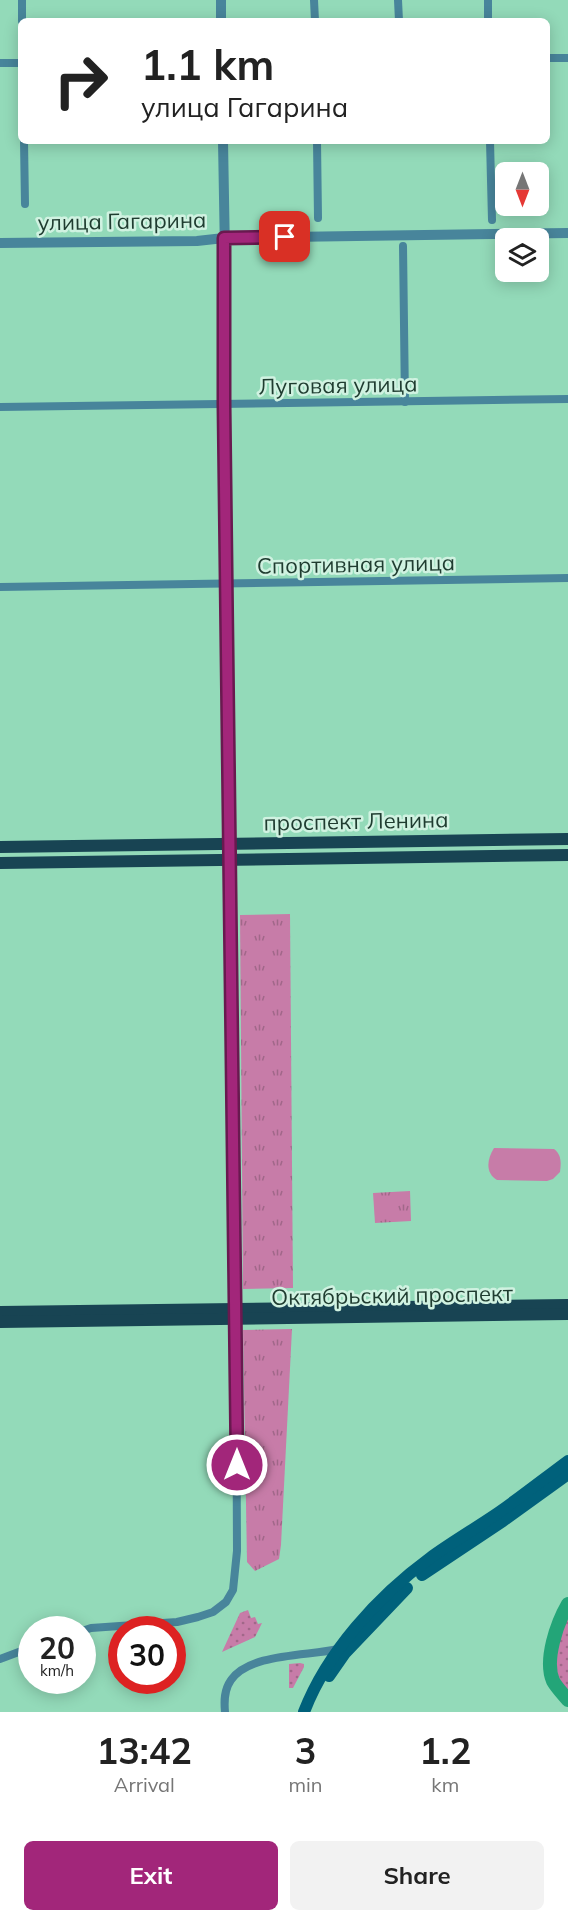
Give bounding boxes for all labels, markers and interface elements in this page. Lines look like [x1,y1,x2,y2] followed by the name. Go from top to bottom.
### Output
[141,38,274,91] text: 1.1 km
[42,42,120,120] icon: right
[141,90,348,124] text: улица Гагарина
[495,162,549,216] north arrow
[495,162,549,282] map controls
[37,206,207,236] street label: улица Гагарина
[259,211,310,262] pin
[268,220,301,253] icon: arrive
[495,228,549,282] button: layers
[258,370,418,400] street label: Луговая улица
[257,548,455,580] street label: Спортивная улица
[263,805,449,837] street label: проспект Ленина
[271,1279,513,1311] street label: Октябрьский проспект
[205,1433,269,1497] position arrow
[108,1616,186,1694] speed limit sign: 30
[39,1629,75,1667] text: 20
[40,1661,74,1680] text: km/h
[97,1728,192,1773] text: 13:42
[295,1728,316,1773] text: 3
[419,1728,471,1773] text: 1.2
[114,1772,175,1797] text: Arrival
[289,1772,323,1797] text: min
[431,1772,459,1797] text: km
[24,1841,278,1910] button: Exit
[290,1841,544,1910] button: Share

